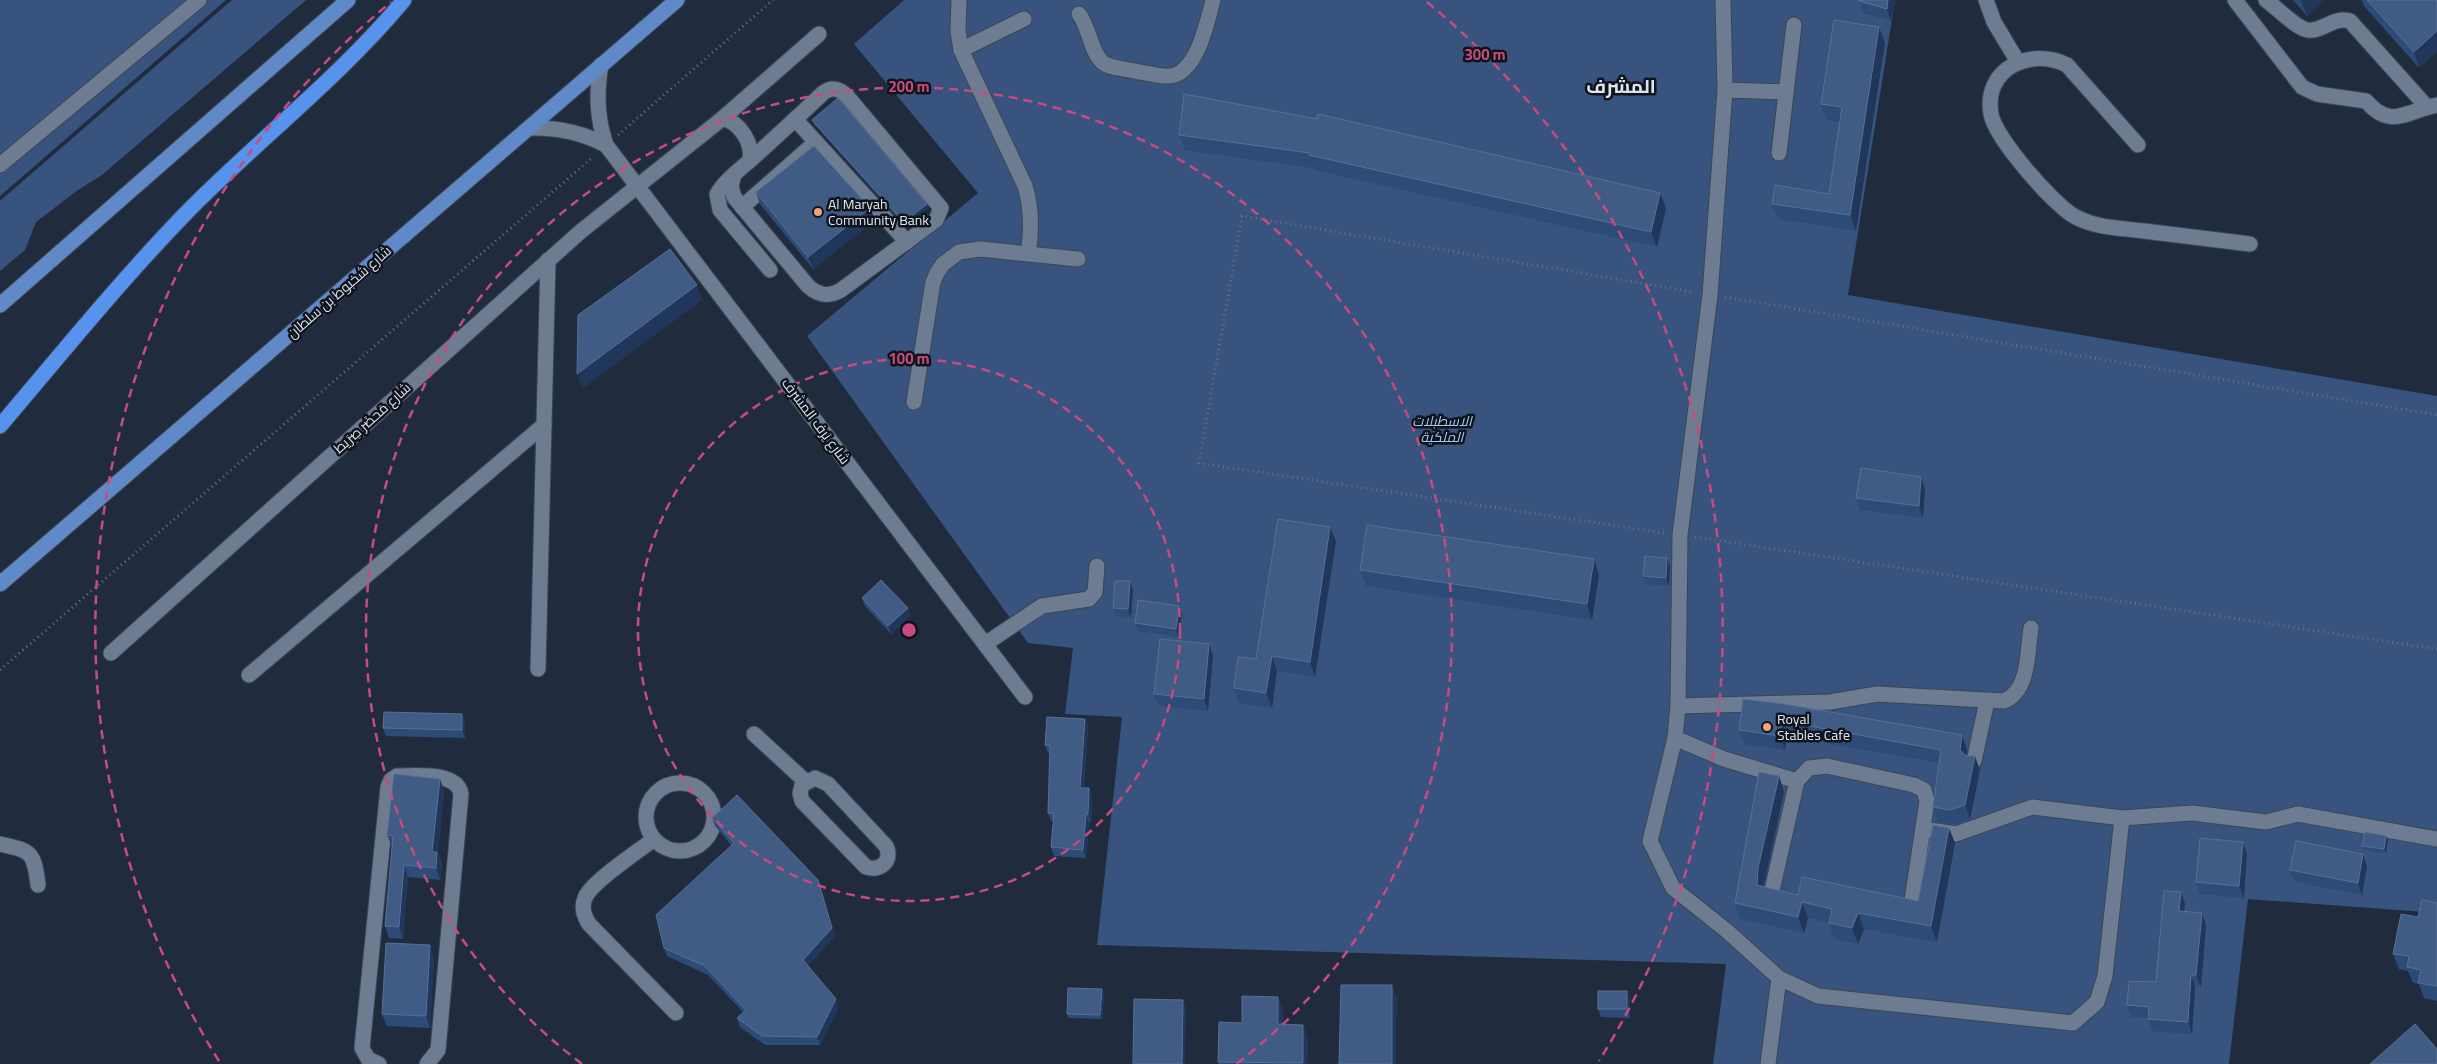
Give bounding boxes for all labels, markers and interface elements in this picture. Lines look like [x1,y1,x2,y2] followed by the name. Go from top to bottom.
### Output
[1465,40,1505,69] text: 300 m
[1586,68,1656,104] district label: المشرف
[889,72,929,101] text: 200 m
[828,191,929,233] place label: Al Maryah Community Bank
[812,206,824,218] marker: Al Maryah Community Bank
[280,239,398,345] street label: شارع شخبوط بن سلطان
[889,344,929,373] text: 100 m
[775,372,857,470] street label: شارع يَرف المشرف
[327,376,417,460] street label: شارع مَحضَر صِرَيط
[1412,408,1473,450] park label: الاسطبلات الملكية
[900,621,918,639] centre of rings
[1777,706,1850,748] place label: Royal Stables Cafe
[1761,721,1773,733] marker: Royal Stables Cafe

